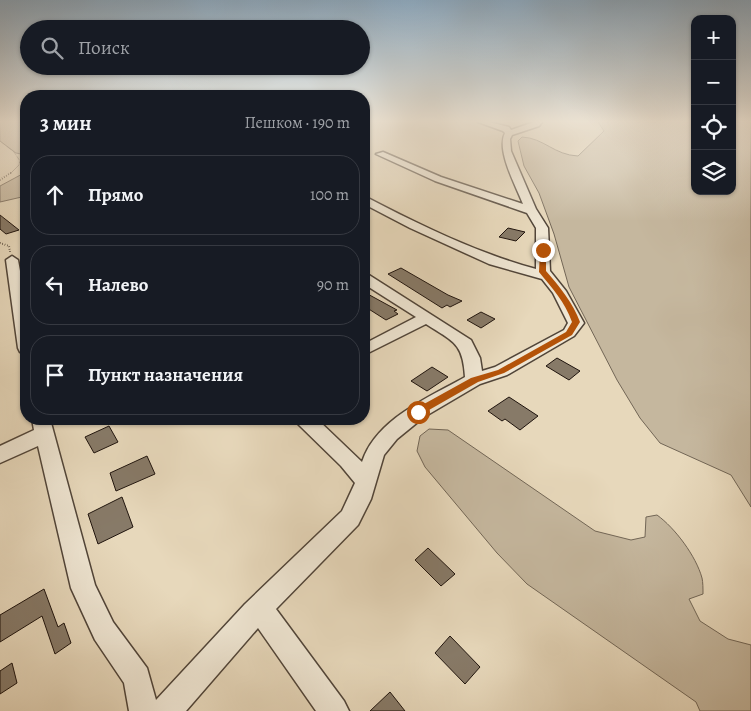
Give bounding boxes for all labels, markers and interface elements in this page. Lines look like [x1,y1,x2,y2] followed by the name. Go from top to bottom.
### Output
[691,15,736,195] map controls
[691,15,736,60] button: +
[20,20,370,75] search box
[38,34,66,62] icon: search
[78,35,130,61] text: Поиск
[691,60,736,105] button: −
[691,105,736,150] button: locate
[40,109,92,137] text: 3 мин
[245,112,350,134] text: Пешком · 190 m
[691,150,736,195] button: layers
[41,181,69,209] icon: ahead
[88,182,143,208] text: Прямо
[310,184,349,206] text: 100 m
[532,239,555,262] route end
[41,271,69,299] icon: left
[88,272,148,298] text: Налево
[317,274,349,296] text: 90 m
[41,361,69,389] icon: arrive
[88,362,243,388] text: Пункт назначения
[407,401,430,424] route start

